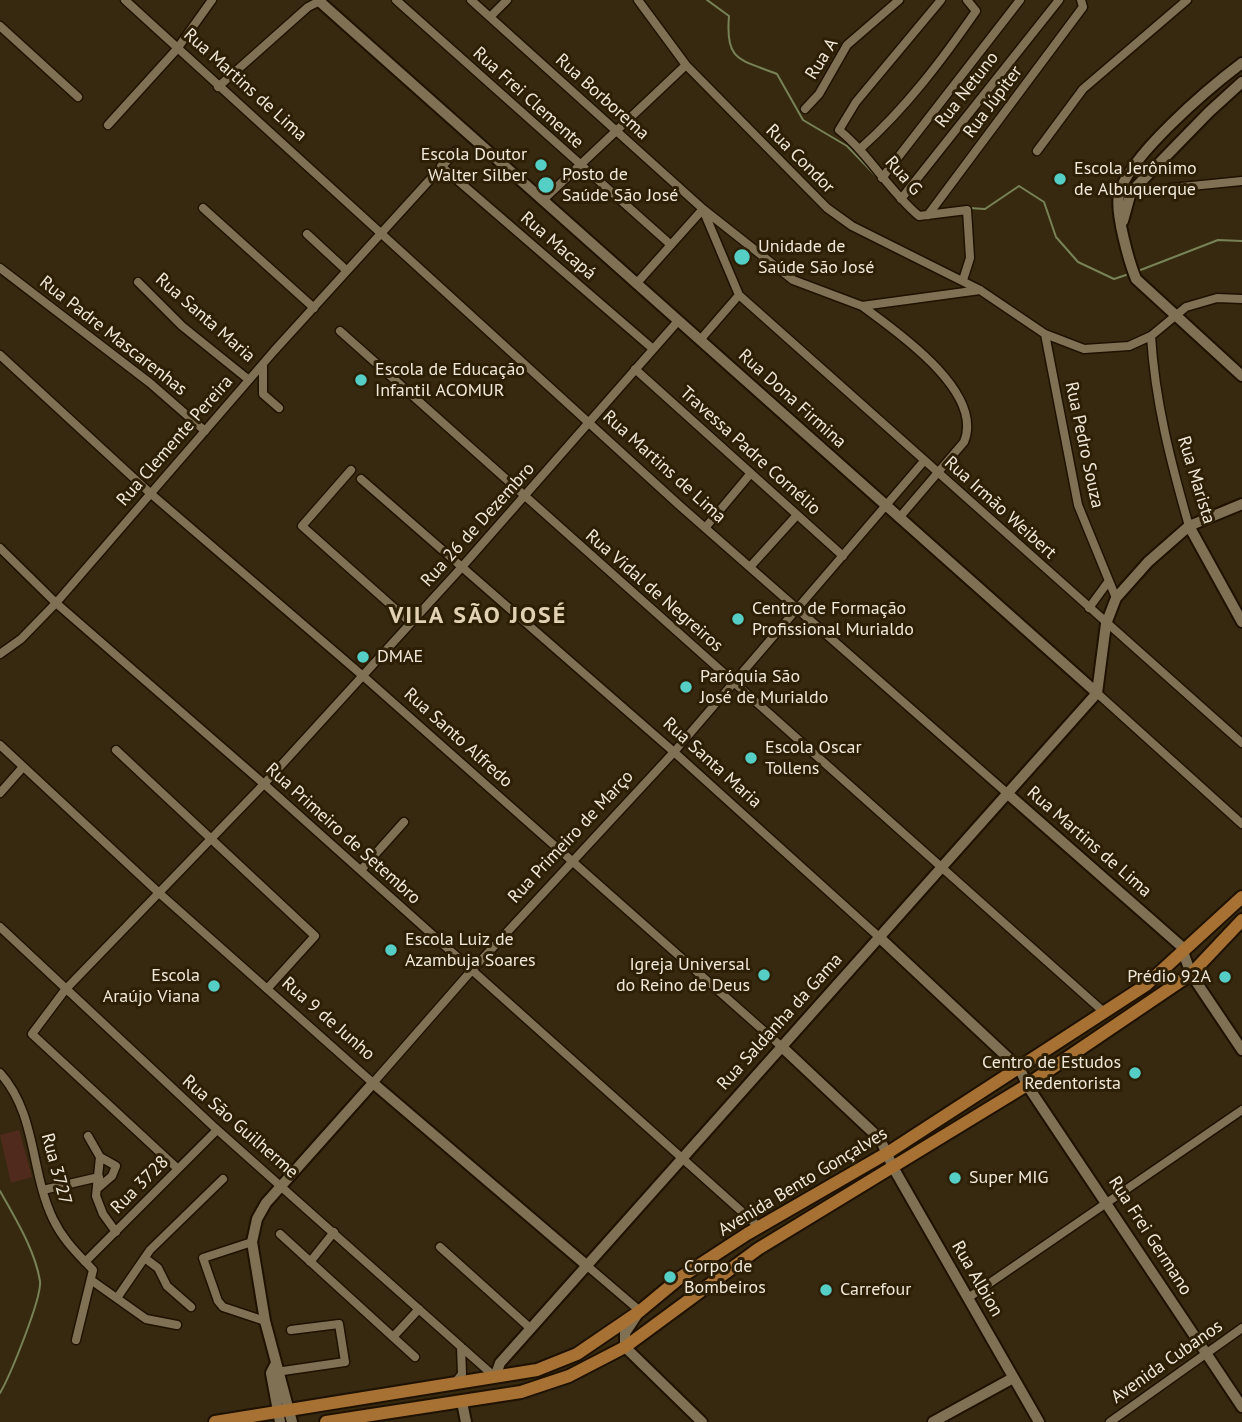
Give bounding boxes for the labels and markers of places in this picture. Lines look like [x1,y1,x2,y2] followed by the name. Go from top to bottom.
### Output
[421,144,527,186] place label: Escola Doutor Walter Silber
[533,157,549,173] marker: Escola Doutor Walter Silber
[1074,158,1197,200] place label: Escola Jerônimo de Albuquerque
[562,164,678,206] place label: Posto de Saúde São José
[1052,171,1068,187] marker: Escola Jerônimo de Albuquerque
[536,175,556,195] marker: Posto de Saúde São José
[758,236,874,278] place label: Unidade de Saúde São José
[732,247,752,267] marker: Unidade de Saúde São José
[375,359,525,402] place label: Escola de Educação Infantil ACOMUR
[353,372,369,388] marker: Escola de Educação Infantil ACOMUR
[752,598,914,640] place label: Centro de Formação Profissional Murialdo
[730,611,746,627] marker: Centro de Formação Profissional Murialdo
[377,646,423,668] place label: DMAE
[355,649,371,665] marker: DMAE
[700,666,828,708] place label: Paróquia São José de Murialdo
[678,679,694,695] marker: Paróquia São José de Murialdo
[765,737,862,780] place label: Escola Oscar Tollens
[743,750,759,766] marker: Escola Oscar Tollens
[405,929,536,972] place label: Escola Luiz de Azambuja Soares
[383,942,399,958] marker: Escola Luiz de Azambuja Soares
[616,954,750,996] place label: Igreja Universal do Reino de Deus
[103,965,200,1007] place label: Escola Araújo Viana
[1127,966,1211,988] place label: Prédio 92A
[756,967,772,983] marker: Igreja Universal do Reino de Deus
[1217,969,1233,985] marker: Prédio 92A
[206,978,222,994] marker: Escola Araújo Viana
[982,1052,1121,1094] place label: Centro de Estudos Redentorista
[1127,1065,1143,1081] marker: Centro de Estudos Redentorista
[969,1167,1049,1189] place label: Super MIG
[947,1170,963,1186] marker: Super MIG
[684,1256,766,1298] place label: Corpo de Bombeiros
[662,1269,678,1285] marker: Corpo de Bombeiros
[840,1279,911,1301] place label: Carrefour
[818,1282,834,1298] marker: Carrefour

